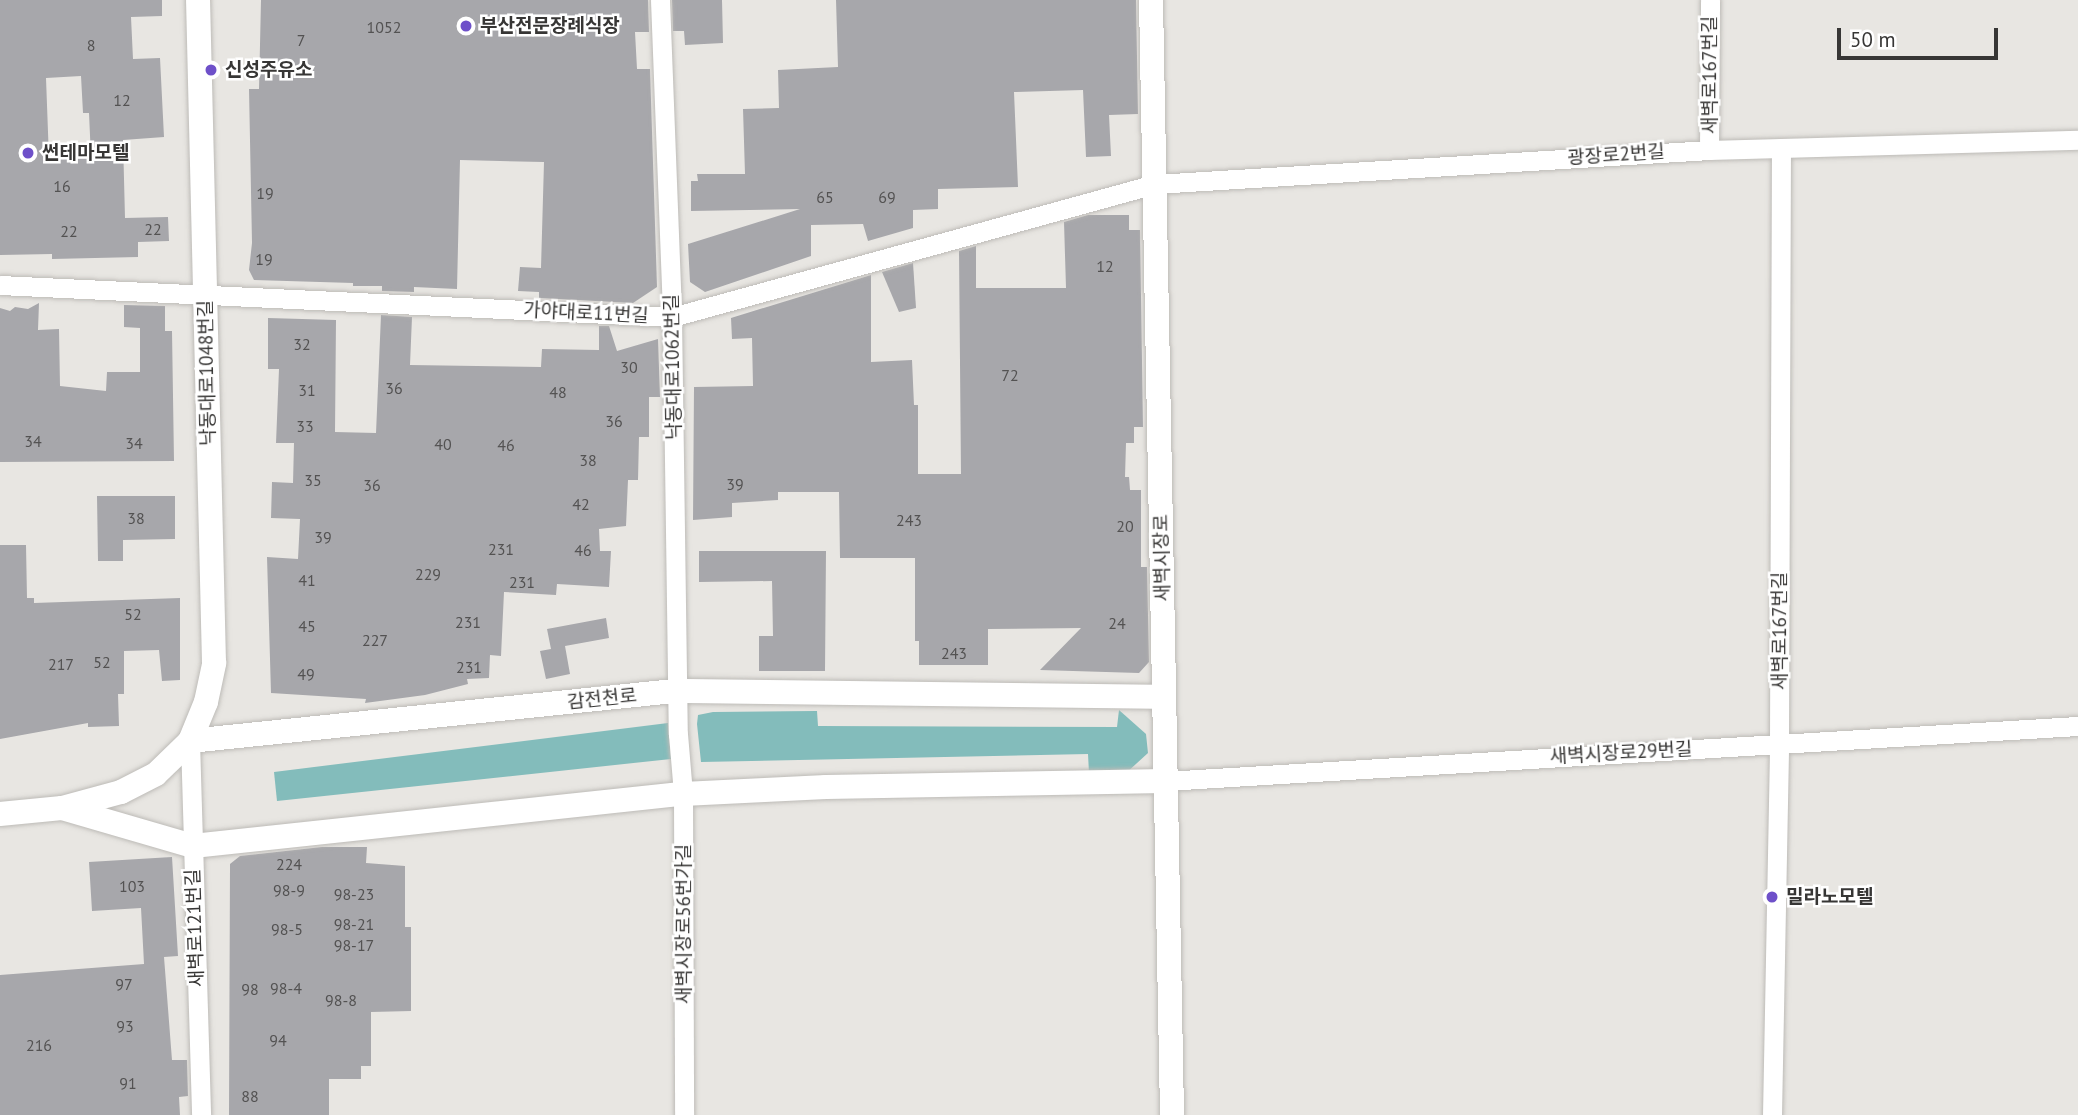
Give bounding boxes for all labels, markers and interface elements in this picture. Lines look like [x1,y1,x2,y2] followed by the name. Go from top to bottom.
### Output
[1840,14,2001,58] scale bar
[480,15,620,37] place label: 부산전문장례식장
[1699,16,1721,134] street label: 새벽로167번길
[367,17,401,37] house number: 1052
[458,18,474,34] marker: 부산전문장례식장
[1850,26,1896,53] text: 50 m
[297,30,305,50] house number: 7
[87,35,95,55] house number: 8
[225,59,312,81] place label: 신성주유소
[203,62,219,78] marker: 신성주유소
[113,90,131,110] house number: 12
[1566,140,1666,170] street label: 광장로2번길
[42,142,129,164] place label: 썬테마모텔
[20,145,36,161] marker: 썬테마모텔
[53,176,71,196] house number: 16
[256,183,274,203] house number: 19
[816,187,834,207] house number: 65
[878,187,896,207] house number: 69
[144,219,162,239] house number: 22
[60,221,78,241] house number: 22
[255,249,273,269] house number: 19
[1096,256,1114,276] house number: 12
[660,294,686,440] street label: 낙동대로1062번길
[523,298,649,328] street label: 가야대로11번길
[194,300,220,446] street label: 낙동대로1048번길
[293,334,311,354] house number: 32
[620,357,638,377] house number: 30
[1001,365,1019,385] house number: 72
[385,378,403,398] house number: 36
[298,380,316,400] house number: 31
[549,382,567,402] house number: 48
[605,411,623,431] house number: 36
[296,416,314,436] house number: 33
[24,431,42,451] house number: 34
[125,433,143,453] house number: 34
[434,434,452,454] house number: 40
[497,435,515,455] house number: 46
[579,450,597,470] house number: 38
[304,470,322,490] house number: 35
[726,474,744,494] house number: 39
[363,475,381,495] house number: 36
[572,494,590,514] house number: 42
[127,508,145,528] house number: 38
[896,510,922,530] house number: 243
[1150,514,1174,602] street label: 새벽시장로
[1116,516,1134,536] house number: 20
[314,527,332,547] house number: 39
[488,539,514,559] house number: 231
[574,540,592,560] house number: 46
[415,564,441,584] house number: 229
[298,570,316,590] house number: 41
[509,572,535,592] house number: 231
[1769,572,1791,690] street label: 새벽로167번길
[124,604,142,624] house number: 52
[455,612,481,632] house number: 231
[1108,613,1126,633] house number: 24
[298,616,316,636] house number: 45
[362,630,388,650] house number: 227
[941,643,967,663] house number: 243
[93,652,111,672] house number: 52
[48,654,74,674] house number: 217
[456,657,482,677] house number: 231
[297,664,315,684] house number: 49
[566,684,638,714] street label: 감전천로
[1549,738,1693,768] street label: 새벽시장로29번길
[673,844,695,1004] street label: 새벽시장로56번가길
[276,854,302,874] house number: 224
[182,868,208,988] street label: 새벽로121번길
[119,876,145,896] house number: 103
[273,880,305,900] house number: 98-9
[334,884,374,904] house number: 98-23
[1786,886,1873,908] place label: 밀라노모텔
[1764,889,1780,905] marker: 밀라노모텔
[334,914,374,934] house number: 98-21
[271,919,303,939] house number: 98-5
[334,935,374,955] house number: 98-17
[115,974,133,994] house number: 97
[270,978,302,998] house number: 98-4
[241,979,259,999] house number: 98
[325,990,357,1010] house number: 98-8
[116,1016,134,1036] house number: 93
[269,1030,287,1050] house number: 94
[26,1035,52,1055] house number: 216
[119,1073,137,1093] house number: 91
[241,1086,259,1106] house number: 88

